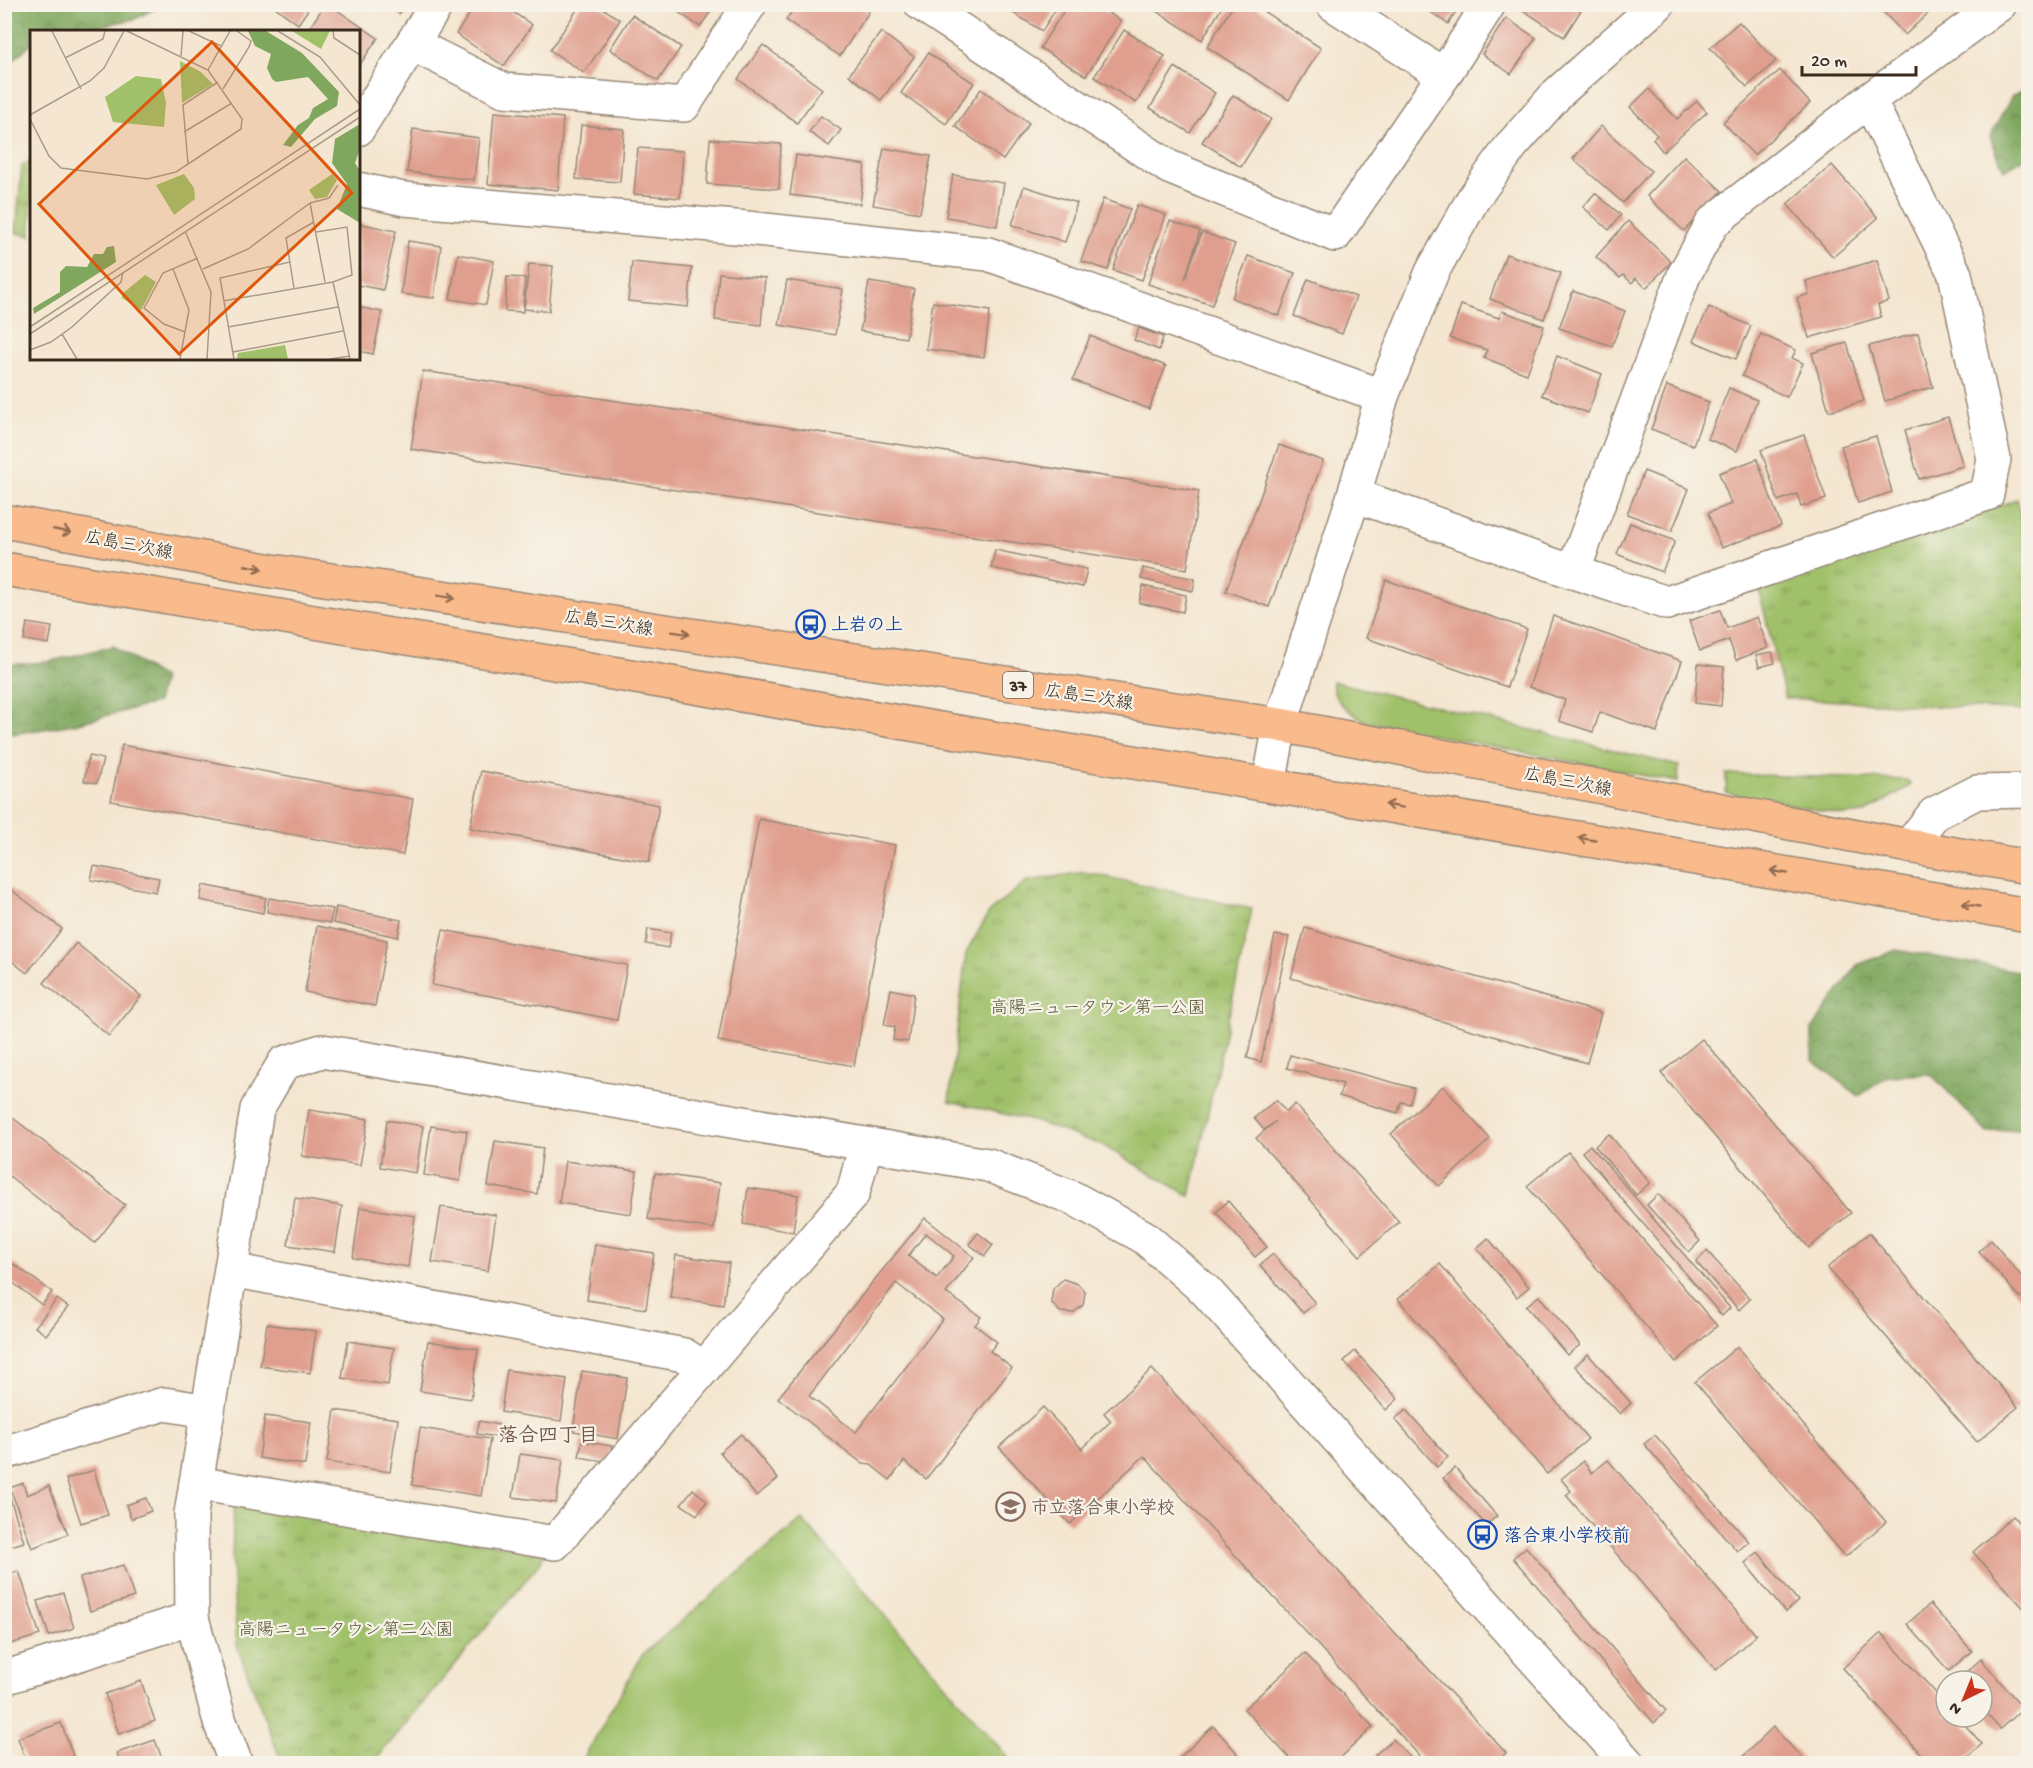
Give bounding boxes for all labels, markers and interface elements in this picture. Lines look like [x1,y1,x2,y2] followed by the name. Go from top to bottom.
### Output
[30,30,360,360] inset map
[1802,39,1916,77] scale bar
[1811,52,1847,73] text: 20 m
[52,526,71,537] one-way arrow
[82,527,175,565] street label: 広島三次線
[243,562,263,573] one-way arrow
[436,592,456,603] one-way arrow
[563,606,655,642] street label: 広島三次線
[794,608,826,640] bus stop icon: 上岩の上
[831,615,903,637] place label: 上岩の上
[670,628,690,639] one-way arrow
[1003,672,1033,698] road number: 37
[1043,680,1135,716] street label: 広島三次線
[1521,764,1614,802] street label: 広島三次線
[1385,800,1405,811] one-way arrow
[1577,833,1597,844] one-way arrow
[1769,866,1789,877] one-way arrow
[1962,899,1981,910] one-way arrow
[990,998,1206,1020] park label: 高陽ニュータウン第一公園
[498,1424,598,1449] district label: 落合四丁目
[994,1491,1026,1523] school or university icon: 市立落合東小学校
[1031,1498,1175,1520] place label: 市立落合東小学校
[1467,1519,1499,1551] bus stop icon: 落合東小学校前
[1504,1526,1630,1548] place label: 落合東小学校前
[238,1620,454,1642] park label: 高陽ニュータウン第二公園
[1934,1669,1994,1729] north arrow
[1945,1697,1966,1718] text: N

